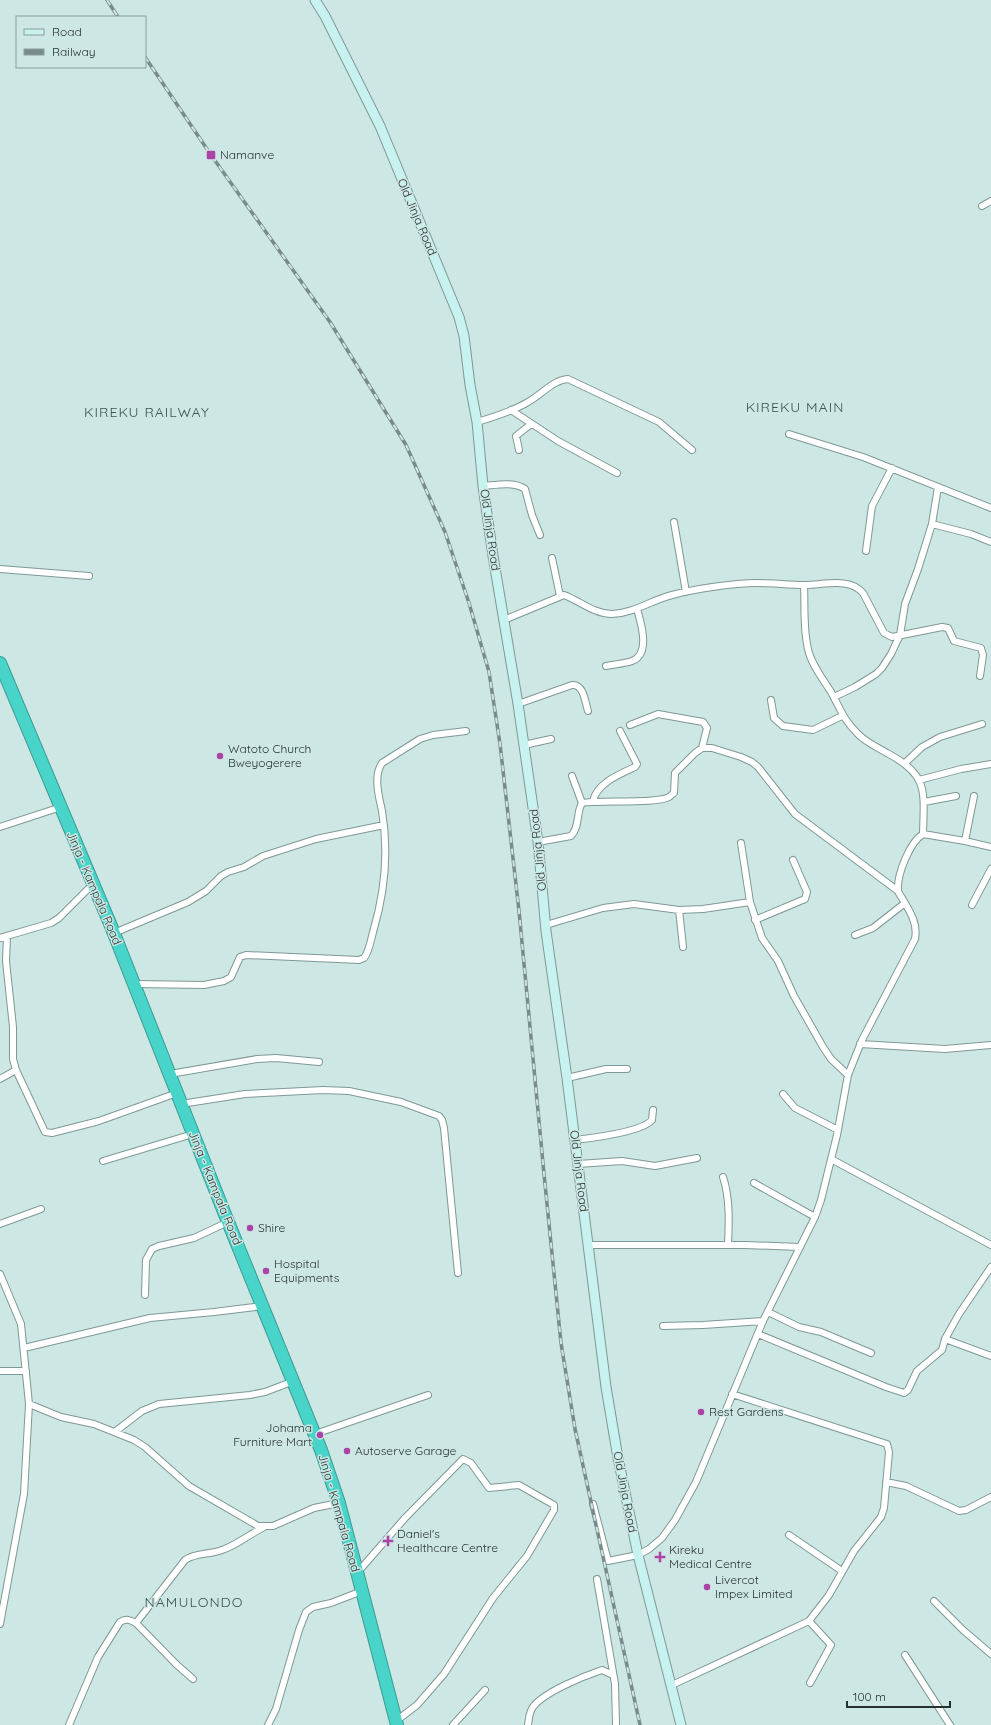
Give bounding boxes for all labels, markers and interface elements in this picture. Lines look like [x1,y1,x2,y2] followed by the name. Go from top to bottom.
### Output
[16,16,146,68] legend
[52,24,82,39] text: Road
[52,44,96,59] text: Railway
[220,147,274,162] place label: Namanve
[205,149,217,161] marker: Namanve
[394,176,440,258] street label: Old Jinja Road
[746,398,844,416] district label: KIREKU MAIN
[84,403,210,421] district label: KIREKU RAILWAY
[477,488,504,572] street label: Old Jinja Road
[228,741,311,770] place label: Watoto Church Bweyogerere
[215,751,225,761] marker: Watoto Church Bweyogerere
[526,808,549,892] street label: Old Jinja Road
[64,829,125,947] street label: Jinja - Kampala Road
[186,1128,245,1247] street label: Jinja - Kampala Road
[567,1129,592,1213] street label: Old Jinja Road
[258,1220,285,1235] place label: Shire
[245,1223,255,1233] marker: Shire
[274,1256,340,1285] place label: Hospital Equipments
[261,1266,271,1276] marker: Hospital Equipments
[709,1404,784,1419] place label: Rest Gardens
[696,1407,706,1417] marker: Rest Gardens
[233,1420,312,1449] place label: Johama Furniture Mart
[315,1430,325,1440] marker: Johama Furniture Mart
[355,1443,456,1458] place label: Autoserve Garage
[342,1446,352,1456] marker: Autoserve Garage
[610,1450,641,1534] street label: Old Jinja Road
[315,1452,364,1574] street label: Jinja - Kampala Road
[397,1526,498,1555] place label: Daniel's Healthcare Centre
[382,1535,394,1547] marker: Daniel's Healthcare Centre
[669,1542,752,1571] place label: Kireku Medical Centre
[654,1551,666,1563] marker: Kireku Medical Centre
[715,1572,793,1601] place label: Livercot Impex Limited
[702,1582,712,1592] marker: Livercot Impex Limited
[145,1593,243,1611] district label: NAMULONDO
[847,1683,950,1709] scale bar
[853,1689,886,1704] text: 100 m

